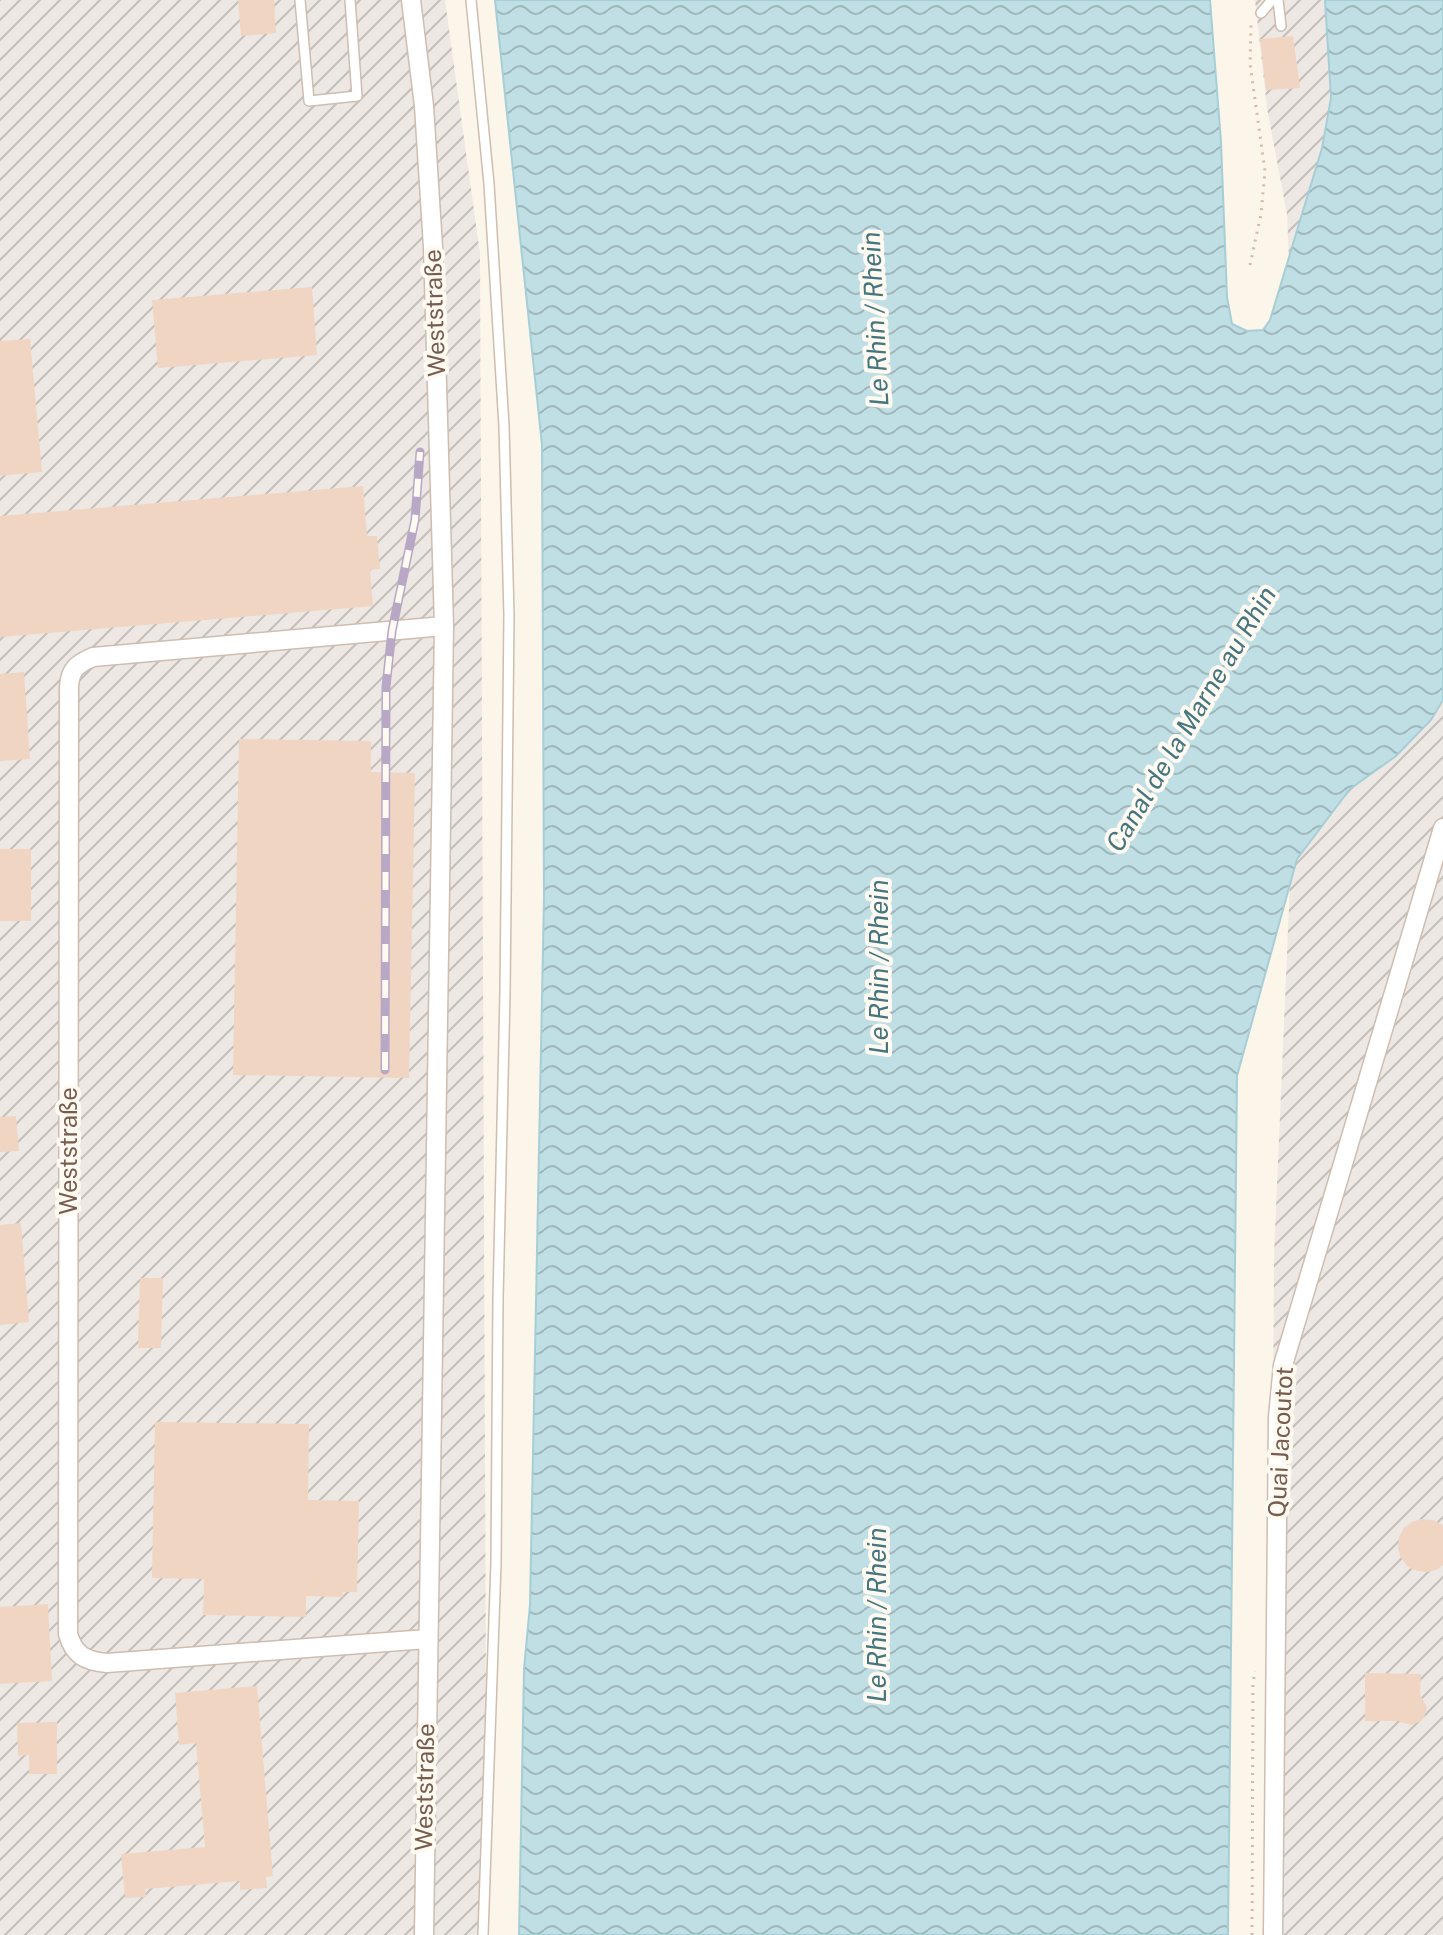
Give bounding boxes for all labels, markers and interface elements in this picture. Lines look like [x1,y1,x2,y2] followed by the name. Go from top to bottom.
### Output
[854,231,895,407] water label: Le Rhin / Rhein
[418,249,450,377] street label: Weststraße
[1099,581,1282,857] water label: Canal de la Marne au Rhin
[863,880,894,1054] water label: Le Rhin / Rhein
[54,1087,82,1215] street label: Weststraße
[1262,1366,1298,1518] street label: Quai Jacoutot
[861,1528,892,1702] water label: Le Rhin / Rhein
[409,1723,439,1851] street label: Weststraße

